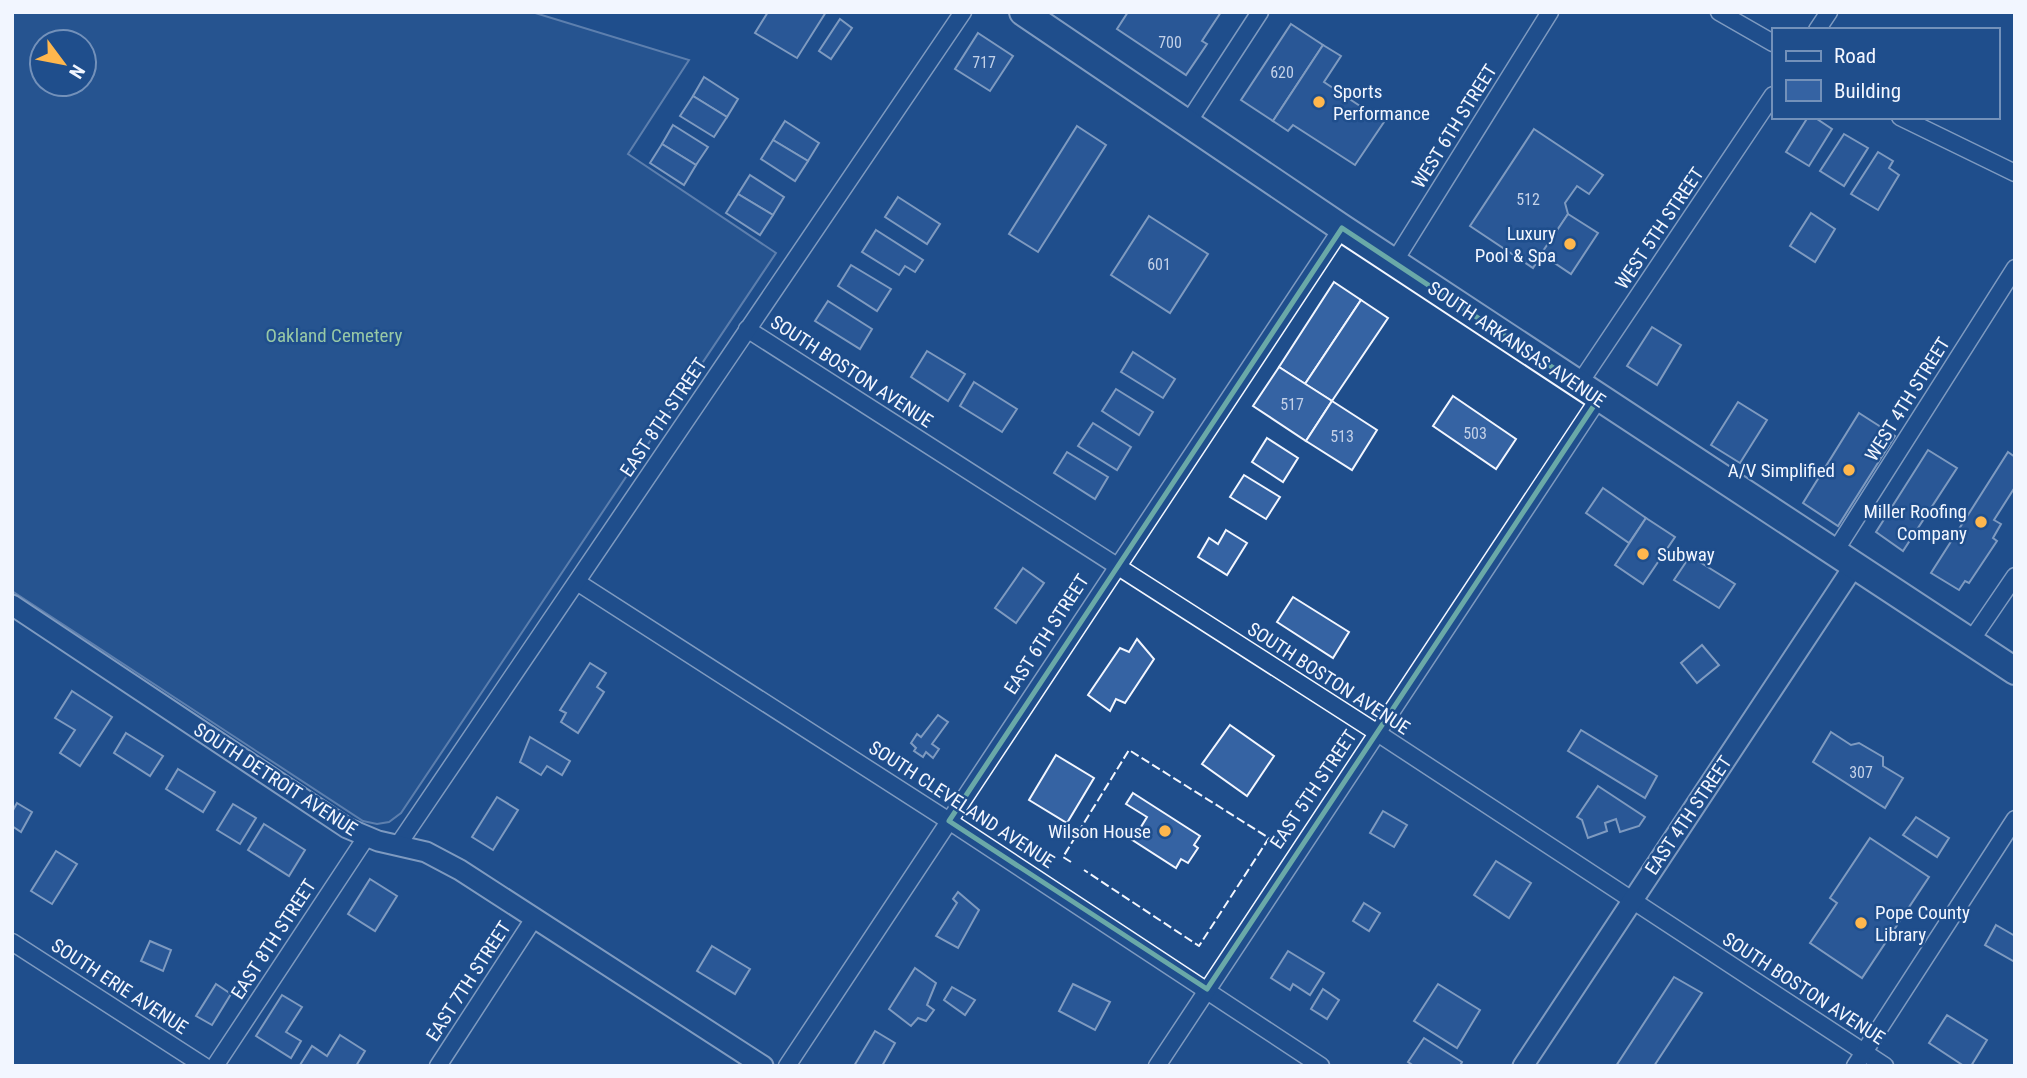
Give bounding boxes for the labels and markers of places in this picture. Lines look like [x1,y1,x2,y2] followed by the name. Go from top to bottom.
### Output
[1333,80,1430,125] place label: Sports Performance
[1311,94,1327,110] marker: Sports Performance
[1475,222,1556,267] place label: Luxury Pool & Spa
[1562,236,1578,252] marker: Luxury Pool & Spa
[1728,459,1835,482] place label: A/V Simplified
[1841,462,1857,478] marker: A/V Simplified
[1863,500,1967,545] place label: Miller Roofing Company
[1973,514,1989,530] marker: Miller Roofing Company
[1657,543,1715,566] place label: Subway
[1635,546,1651,562] marker: Subway
[1048,820,1151,843] place label: Wilson House
[1157,823,1173,839] marker: Wilson House
[1875,901,1970,946] place label: Pope County Library
[1853,915,1869,931] marker: Pope County Library

